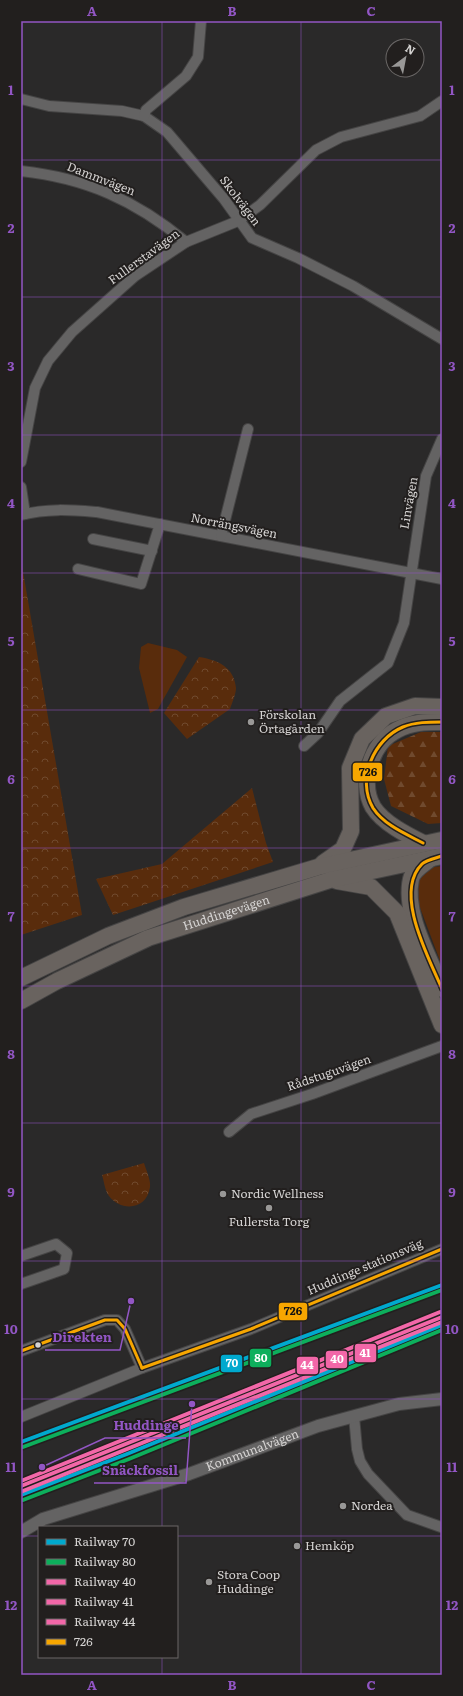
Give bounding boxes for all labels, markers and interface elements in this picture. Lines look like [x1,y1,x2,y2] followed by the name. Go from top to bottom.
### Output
[87,1,97,20] text: A
[228,1,237,20] text: B
[366,1,376,20] text: C
[385,38,425,78] north arrow
[403,39,419,58] text: N
[8,80,14,99] text: 1
[449,80,455,99] text: 1
[64,157,138,199] street label: Dammvägen
[216,172,266,229] street label: Skolvägen
[8,218,15,237] text: 2
[449,218,456,237] text: 2
[104,224,183,288] street label: Fullerstavägen
[7,356,15,375] text: 3
[448,356,456,375] text: 3
[395,475,421,530] street label: Linvägen
[7,493,15,512] text: 4
[448,493,456,512] text: 4
[189,508,279,542] street label: Norrängsvägen
[7,631,15,650] text: 5
[448,631,456,650] text: 5
[259,705,325,737] place label: Förskolan Örtagården
[246,717,256,727] marker: Förskolan Örtagården
[352,762,383,782] line badge: 726
[359,763,378,779] text: 726
[7,769,15,788] text: 6
[448,769,456,788] text: 6
[180,890,272,934] street label: Huddingevägen
[7,906,15,925] text: 7
[448,906,456,925] text: 7
[7,1044,15,1063] text: 8
[448,1044,456,1063] text: 8
[284,1049,373,1095] street label: Rådstuguvägen
[7,1182,15,1201] text: 9
[448,1182,456,1201] text: 9
[231,1184,324,1202] place label: Nordic Wellness
[218,1189,228,1199] marker: Nordic Wellness
[264,1203,274,1213] marker: Fullersta Torg
[229,1212,310,1230] place label: Fullersta Torg
[304,1233,426,1299] street label: Huddinge stationsväg
[278,1302,308,1321] line badge: 726
[284,1302,303,1318] text: 726
[4,1319,18,1338] text: 10
[445,1319,459,1338] text: 10
[45,1325,120,1350] callout: Direkten
[52,1327,112,1346] text: Direkten
[33,1340,43,1350] unlabelled marker
[354,1343,377,1363] line badge: 41
[359,1344,371,1360] text: 41
[249,1348,272,1368] line badge: 80
[254,1349,268,1365] text: 80
[325,1350,348,1369] line badge: 40
[330,1350,344,1366] text: 40
[220,1354,243,1373] line badge: 70
[226,1354,239,1370] text: 70
[296,1356,319,1375] line badge: 44
[300,1356,314,1372] text: 44
[105,1413,186,1438] callout: Huddinge
[113,1415,179,1434] text: Huddinge
[203,1424,301,1475] street label: Kommunalvägen
[6,1457,17,1476] text: 11
[447,1457,458,1476] text: 11
[94,1458,186,1483] callout: Snäckfossil
[102,1460,178,1479] text: Snäckfossil
[351,1496,393,1514] place label: Nordea
[338,1501,348,1511] marker: Nordea
[38,1526,178,1658] legend
[74,1532,135,1550] text: Railway 70
[305,1536,354,1554] place label: Hemköp
[292,1541,302,1551] marker: Hemköp
[74,1552,136,1570] text: Railway 80
[217,1565,280,1597] place label: Stora Coop Huddinge
[74,1572,136,1590] text: Railway 40
[204,1577,214,1587] marker: Stora Coop Huddinge
[74,1592,134,1610] text: Railway 41
[5,1595,17,1614] text: 12
[446,1595,458,1614] text: 12
[74,1612,136,1630] text: Railway 44
[74,1632,93,1650] text: 726
[87,1675,97,1694] text: A
[228,1675,237,1694] text: B
[366,1675,376,1694] text: C

